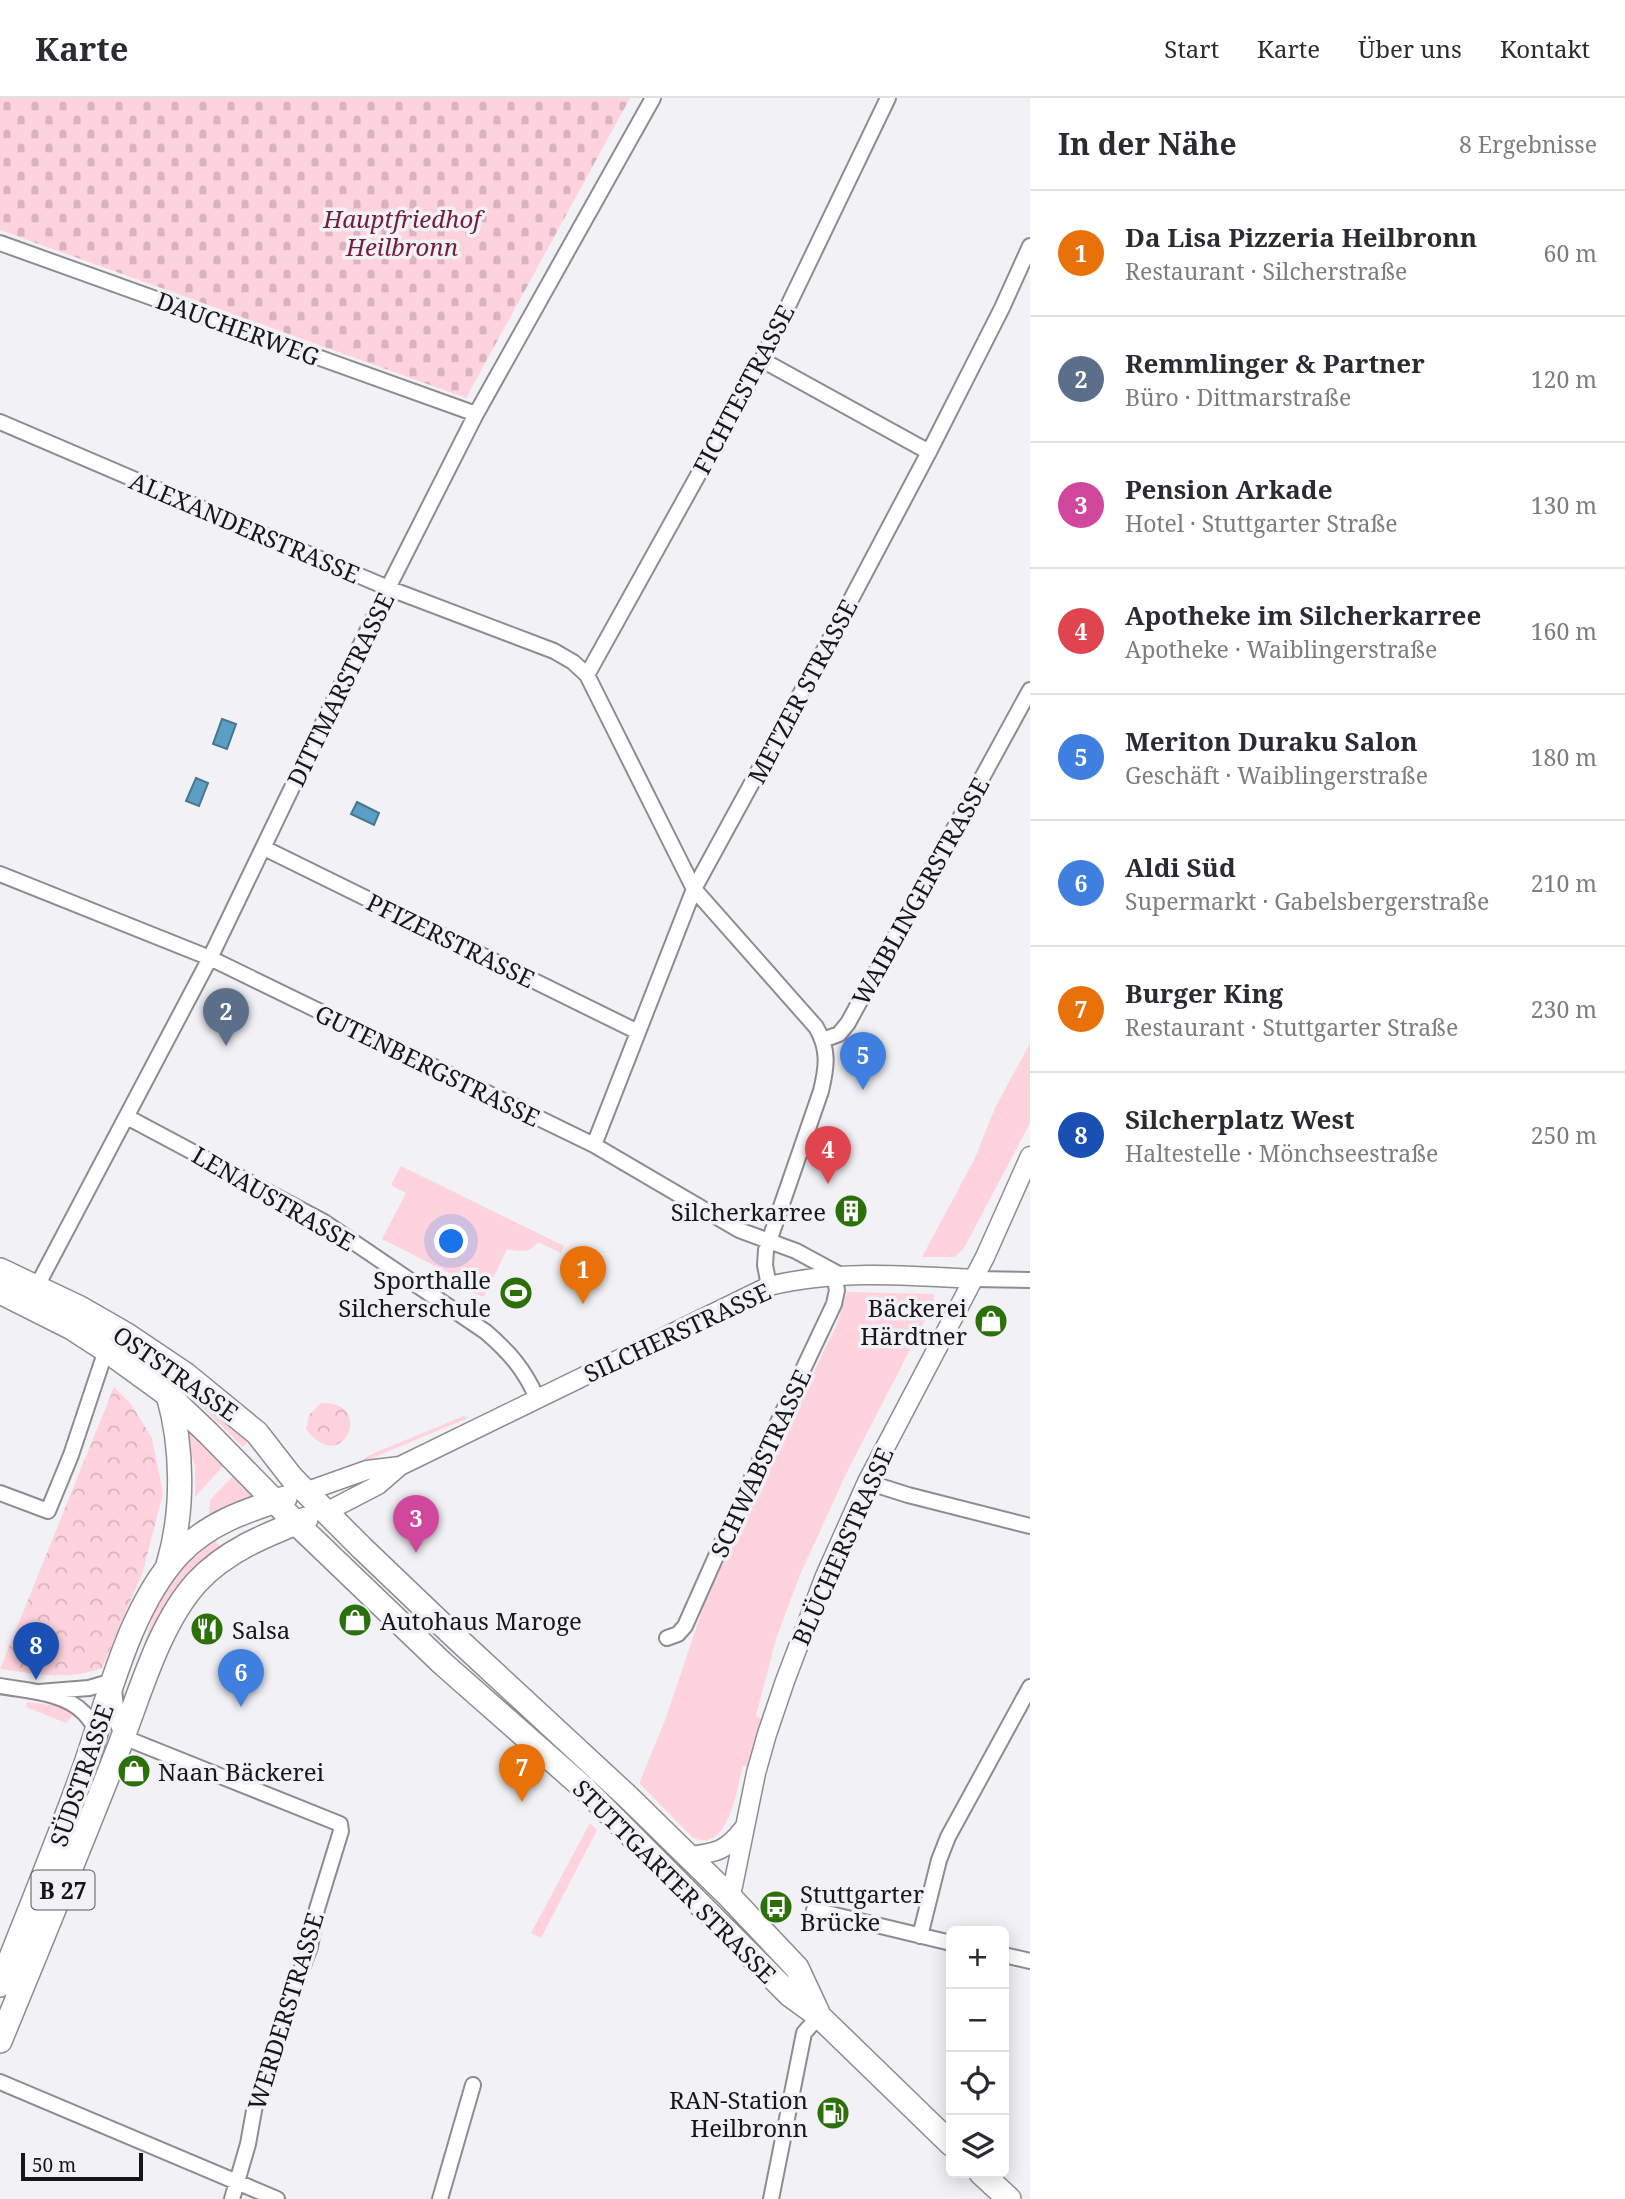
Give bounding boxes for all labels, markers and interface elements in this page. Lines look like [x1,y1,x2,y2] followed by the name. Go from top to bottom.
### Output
[35,26,129,71] text: Karte
[1164,32,1219,65] text: Start
[1257,32,1320,65] text: Karte
[1358,32,1462,65] text: Über uns
[1500,32,1590,65] text: Kontakt
[1058,123,1237,164] text: In der Nähe
[1459,128,1597,160] text: 8 Ergebnisse
[322,202,485,263] park label: Hauptfriedhof Heilbronn
[1125,219,1477,255] text: Da Lisa Pizzeria Heilbronn
[1075,237,1088,269] text: 1
[1544,237,1597,269] text: 60 m
[1125,255,1407,287] text: Restaurant · Silcherstraße
[152,283,324,373] street label: DAUCHERWEG
[684,299,802,479] street label: FICHTESTRASSE
[1125,345,1425,381] text: Remmlinger & Partner
[1075,363,1088,395] text: 2
[1531,363,1597,395] text: 120 m
[1125,381,1351,413] text: Büro · Dittmarstraße
[125,464,365,590] street label: ALEXANDERSTRASSE
[1125,471,1333,507] text: Pension Arkade
[1075,489,1088,521] text: 3
[1531,489,1597,521] text: 130 m
[1125,507,1398,539] text: Hotel · Stuttgarter Straße
[279,587,401,791] street label: DITTMARSTRASSE
[739,593,865,789] street label: METZER STRASSE
[1125,597,1481,633] text: Apotheke im Silcherkarree
[1075,615,1088,647] text: 4
[1531,615,1597,647] text: 160 m
[1125,633,1437,665] text: Apotheke · Waiblingerstraße
[1125,723,1418,759] text: Meriton Duraku Salon
[1075,741,1088,773] text: 5
[1531,741,1597,773] text: 180 m
[1125,759,1428,791] text: Geschäft · Waiblingerstraße
[844,771,996,1011] street label: WAIBLINGERSTRASSE
[1125,849,1236,885] text: Aldi Süd
[1075,867,1088,899] text: 6
[1531,867,1597,899] text: 210 m
[361,885,541,995] street label: PFIZERSTRASSE
[1125,885,1489,917] text: Supermarkt · Gabelsbergerstraße
[1125,975,1283,1011] text: Burger King
[203,988,249,1046] pin: 2
[1075,993,1088,1025] text: 7
[1531,993,1597,1025] text: 230 m
[310,996,546,1134] street label: GUTENBERGSTRASSE
[1125,1011,1458,1043] text: Restaurant · Stuttgarter Straße
[840,1032,886,1090] pin: 5
[1125,1101,1355,1137] text: Silcherplatz West
[1075,1119,1088,1151] text: 8
[1531,1119,1597,1151] text: 250 m
[805,1126,851,1184] pin: 4
[1125,1137,1438,1169] text: Haltestelle · Mönchseestraße
[187,1138,361,1258] street label: LENAUSTRASSE
[832,1192,870,1230] building icon: Silcherkarree
[671,1195,826,1228] place label: Silcherkarree
[434,1224,468,1258] your location
[560,1246,606,1304] pin: 1
[338,1263,491,1324] place label: Sporthalle Silcherschule
[497,1274,535,1312] sports icon: Sporthalle Silcherschule
[578,1274,776,1390] street label: SILCHERSTRASSE
[860,1291,967,1352] place label: Bäckerei Härdtner
[972,1302,1010,1340] shop icon: Bäckerei Härdtner
[107,1318,245,1428] street label: OSTSTRASSE
[702,1364,818,1562] street label: SCHWABSTRASSE
[784,1442,900,1650] street label: BLÜCHERSTRASSE
[393,1495,439,1553] pin: 3
[336,1601,374,1639] shop icon: Autohaus Maroge
[380,1604,582,1637] place label: Autohaus Maroge
[188,1610,226,1648] restaurant icon: Salsa
[232,1613,290,1646] place label: Salsa
[13,1622,59,1680] pin: 8
[218,1649,264,1707] pin: 6
[41,1699,121,1851] street label: SÜDSTRASSE
[499,1744,545,1802] pin: 7
[115,1752,153,1790] shop icon: Naan Bäckerei
[158,1755,325,1788] place label: Naan Bäckerei
[566,1772,784,1990] street label: STUTTGARTER STRASSE
[32,1870,94,1910] road number: B 27
[800,1877,924,1938] place label: Stuttgarter Brücke
[757,1888,795,1926] bus stop icon: Stuttgarter Brücke
[239,1908,331,2114] street label: WERDERSTRASSE
[946,1926,1009,2178] map controls
[946,1926,1009,1989] button: +
[946,1989,1009,2052] button: −
[946,2052,1009,2115] button: locate
[669,2083,808,2144] place label: RAN-Station Heilbronn
[814,2094,852,2132] fuel station icon: RAN-Station Heilbronn
[946,2115,1009,2178] button: layers
[21,2150,144,2182] scale bar
[32,2152,76,2178] text: 50 m

